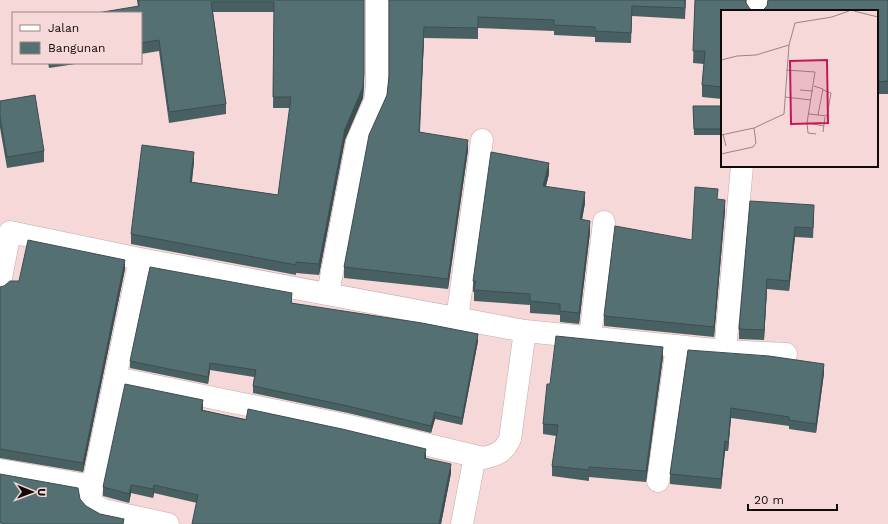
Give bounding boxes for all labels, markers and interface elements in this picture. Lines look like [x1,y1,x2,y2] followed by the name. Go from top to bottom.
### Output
[721,10,878,167] inset map
[12,12,142,64] legend
[48,21,79,35] text: Jalan
[48,41,106,55] text: Bangunan
[12,472,52,512] north arrow
[748,486,837,512] scale bar
[35,488,48,496] text: U
[754,493,784,507] text: 20 m

